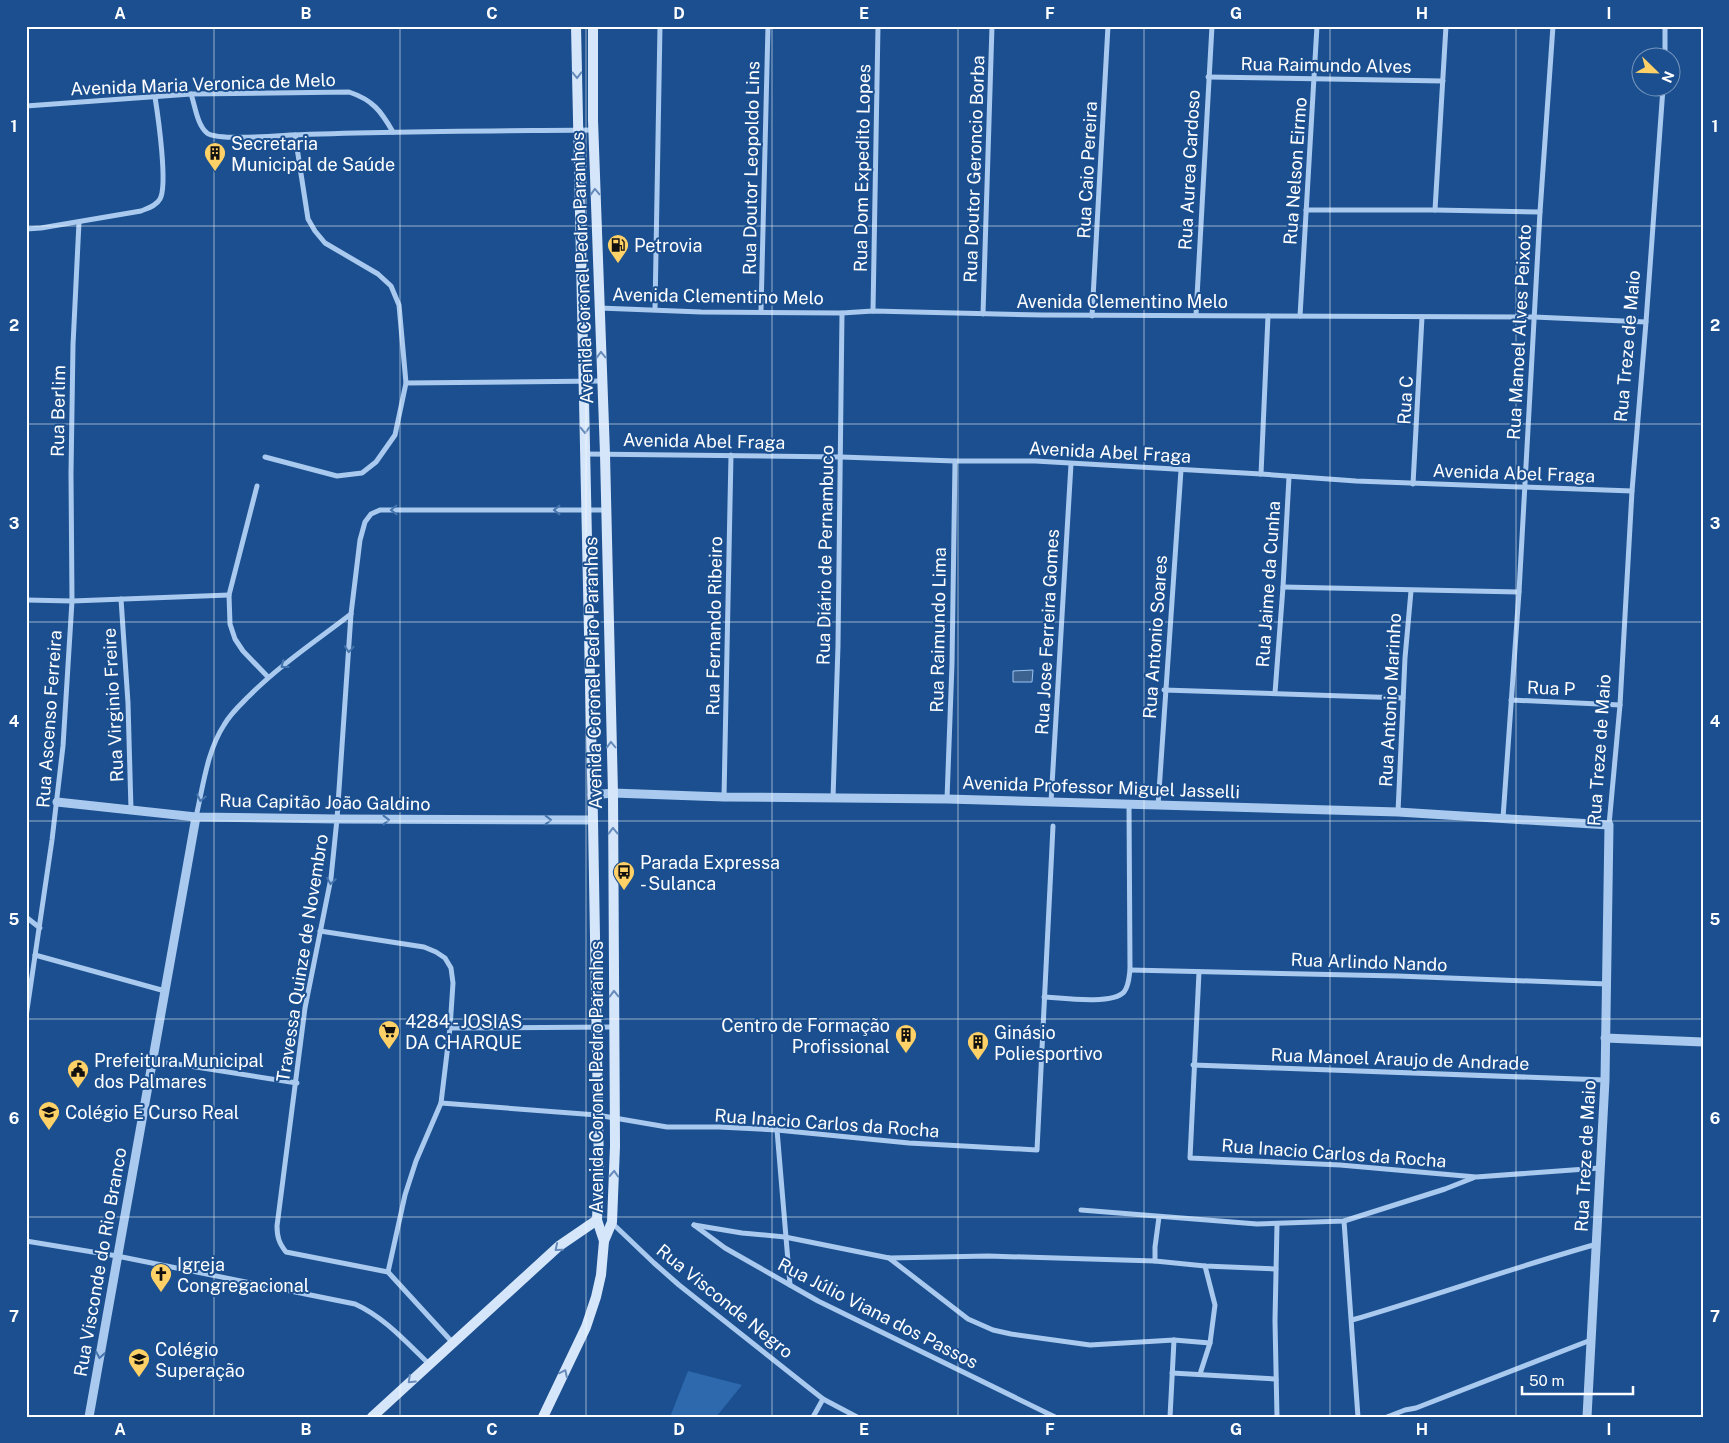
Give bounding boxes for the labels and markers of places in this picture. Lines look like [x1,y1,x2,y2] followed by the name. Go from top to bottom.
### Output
[231,133,395,175] place label: Secretaria Municipal de Saúde
[203,141,227,172] building icon: Secretaria Municipal de Saúde
[606,233,630,264] fuel station icon: Petrovia
[634,235,702,256] place label: Petrovia
[640,852,780,894] place label: Parada Expressa - Sulanca
[612,860,636,891] bus stop icon: Parada Expressa - Sulanca
[405,1011,522,1053] place label: 4284 - JOSIAS DA CHARQUE
[721,1015,890,1057] place label: Centro de Formação Profissional
[377,1019,401,1050] supermarket icon: 4284 - JOSIAS DA CHARQUE
[994,1022,1103,1064] place label: Ginásio Poliesportivo
[894,1023,918,1054] building icon: Centro de Formação Profissional
[966,1030,990,1061] building icon: Ginásio Poliesportivo
[94,1050,264,1092] place label: Prefeitura Municipal dos Palmares
[66,1058,90,1089] public building icon: Prefeitura Municipal dos Palmares
[37,1100,61,1131] school or university icon: Colégio E Curso Real
[65,1102,239,1123] place label: Colégio E Curso Real
[177,1254,309,1296] place label: Igreja Congregacional
[149,1262,173,1293] church icon: Igreja Congregacional
[155,1339,245,1381] place label: Colégio Superação
[127,1347,151,1378] school or university icon: Colégio Superação

